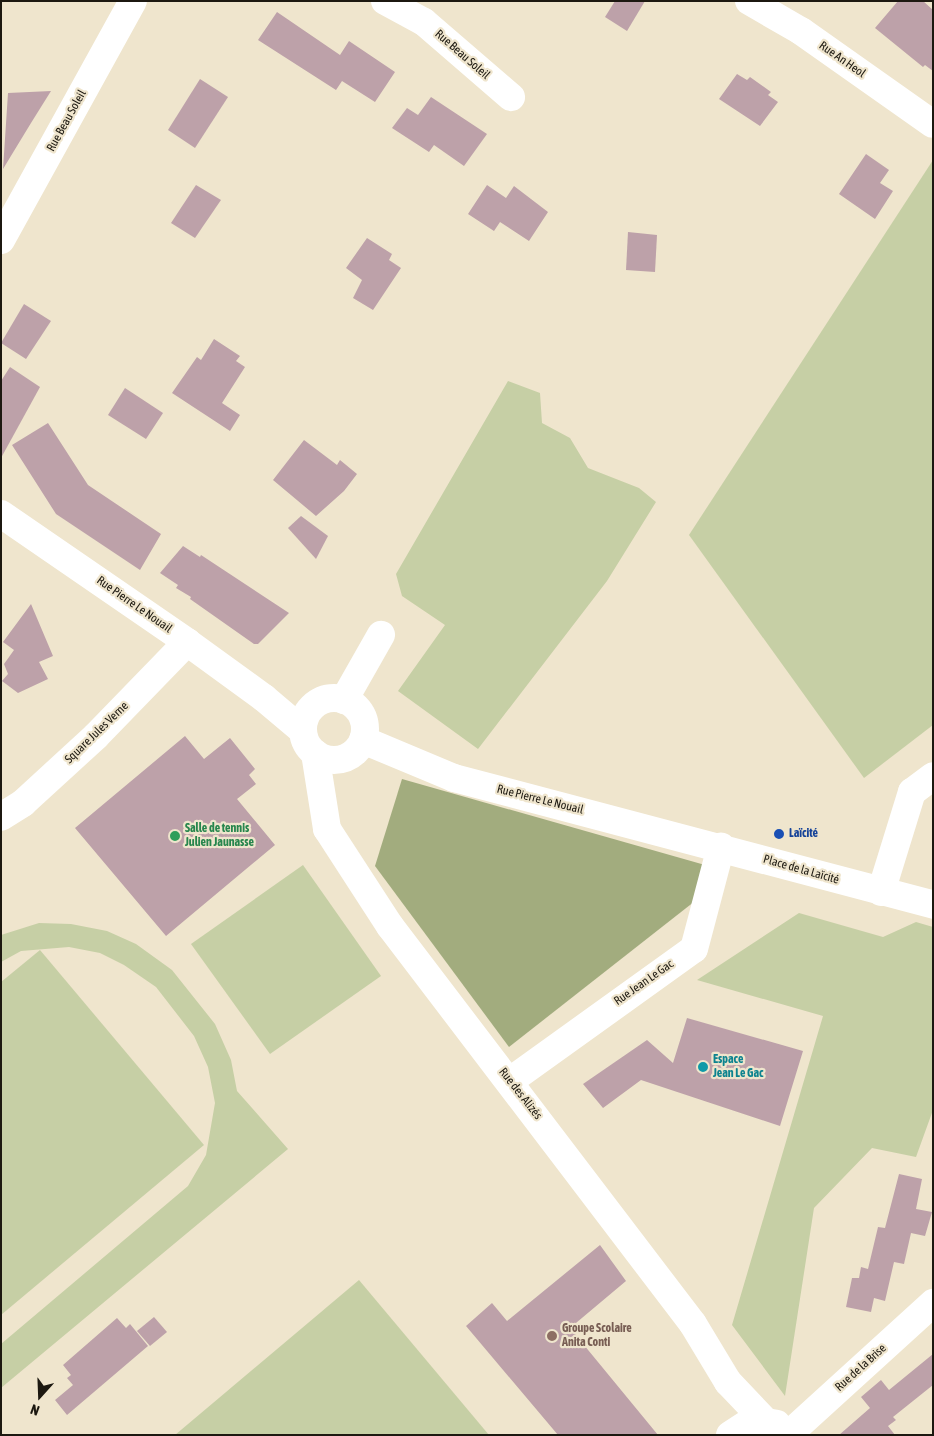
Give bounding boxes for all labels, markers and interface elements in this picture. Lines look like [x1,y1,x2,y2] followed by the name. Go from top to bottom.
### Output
[432,27,492,83] street label: Rue Beau Soleil
[816,39,868,81] street label: Rue An Heol
[44,88,90,154] street label: Rue Beau Soleil
[94,574,174,636] street label: Rue Pierre Le Nouail
[62,699,132,767] street label: Square Jules Verne
[495,782,585,818] street label: Rue Pierre Le Nouail
[185,822,254,850] place label: Salle de tennis Julien Jaunasse
[789,827,818,841] place label: Laïcité
[773,828,785,840] marker: Laïcité
[169,830,181,842] marker: Salle de tennis Julien Jaunasse
[761,852,841,888] street label: Place de la Laïcité
[611,957,677,1009] street label: Rue Jean Le Gac
[713,1053,763,1081] place label: Espace Jean Le Gac
[697,1061,709,1073] marker: Espace Jean Le Gac
[495,1065,545,1123] street label: Rue des Alizés
[562,1322,632,1350] place label: Groupe Scolaire Anita Conti
[546,1330,558,1342] marker: Groupe Scolaire Anita Conti
[832,1341,890,1395] street label: Rue de la Brise
[15,1371,65,1421] north arrow
[28,1401,41,1419] text: N

